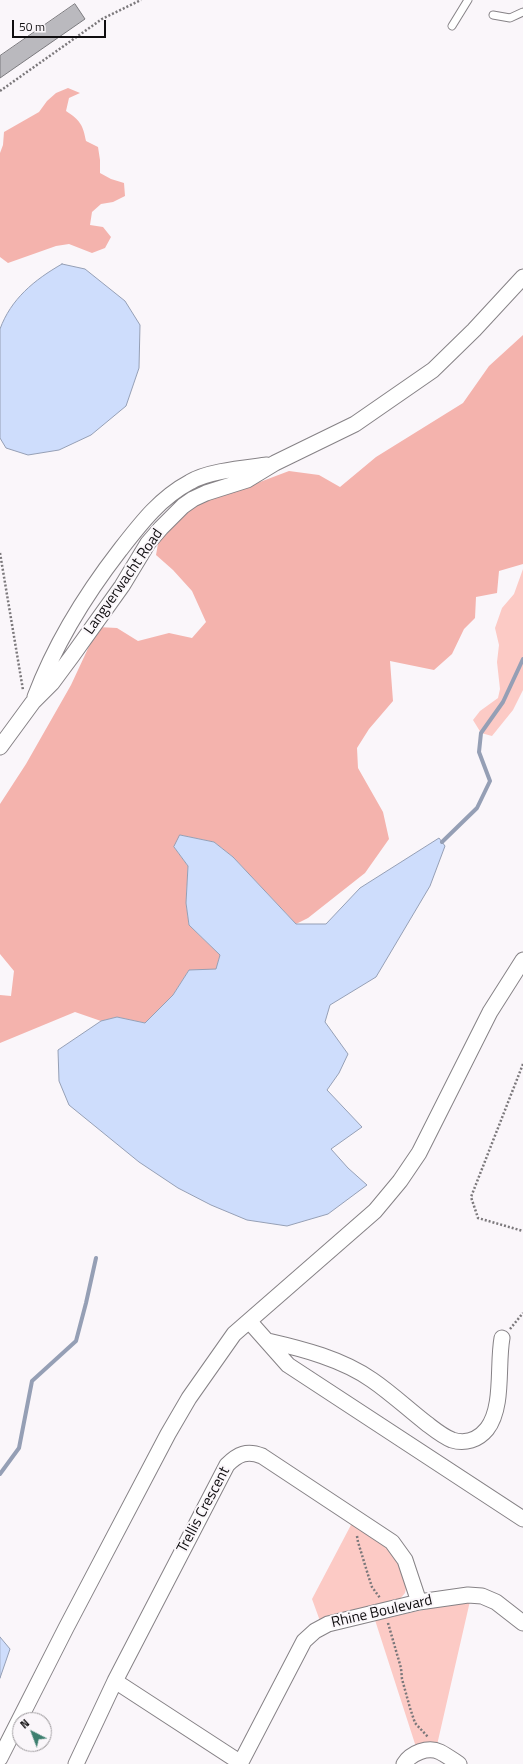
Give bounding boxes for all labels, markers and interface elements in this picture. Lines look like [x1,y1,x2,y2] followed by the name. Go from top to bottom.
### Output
[14,12,108,38] scale bar
[19,17,45,36] text: 50 m
[81,526,167,638] street label: Langverwacht Road
[174,1464,234,1556] street label: Trellis Crescent
[330,1592,434,1632] street label: Rhine Boulevard
[12,1712,52,1752] north arrow
[16,1715,33,1732] text: N

